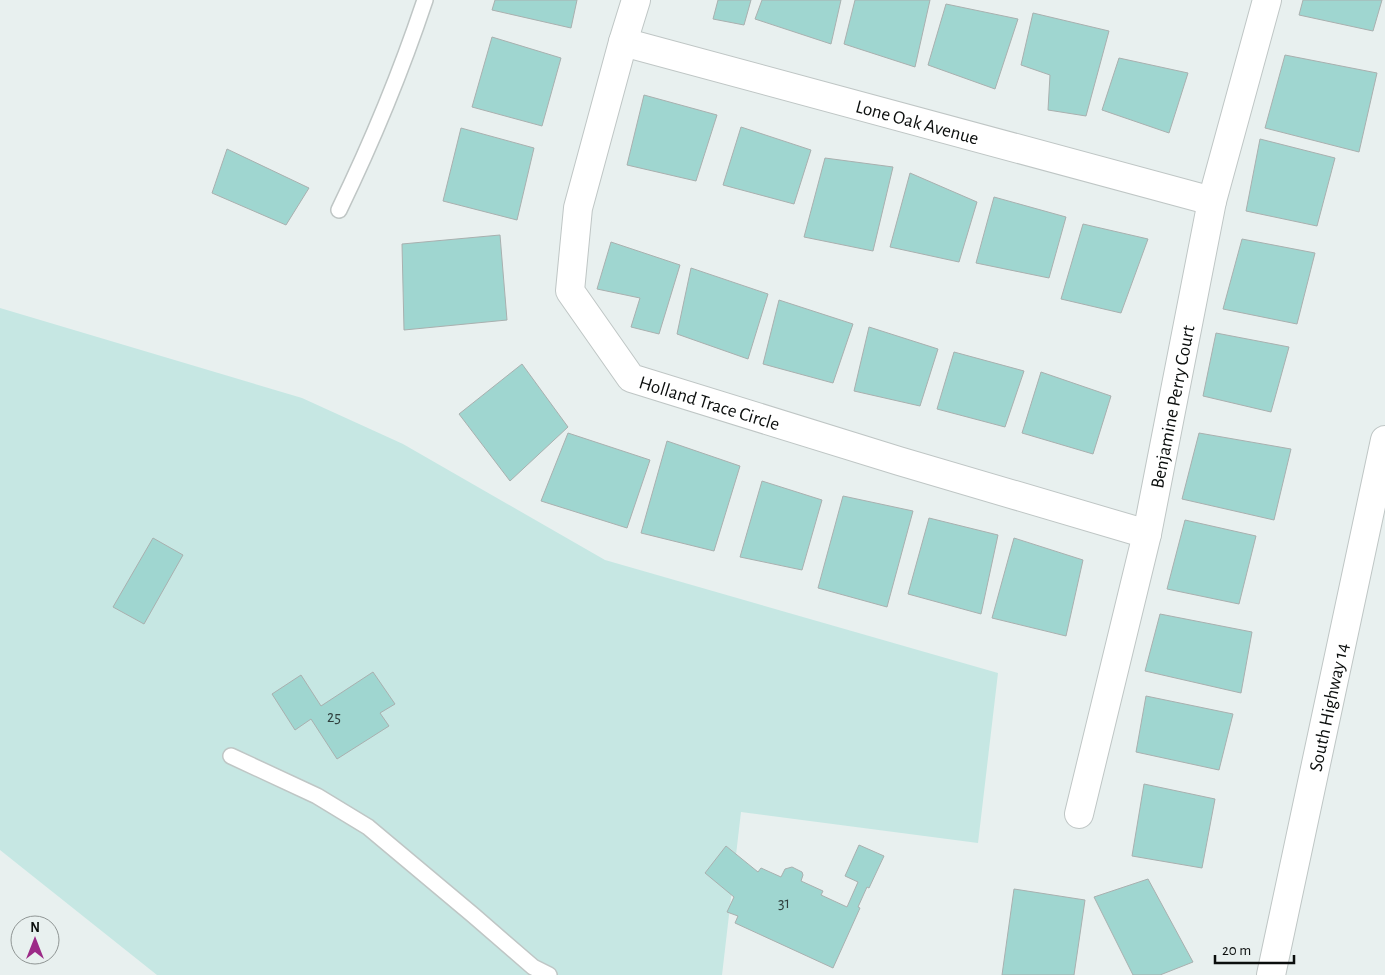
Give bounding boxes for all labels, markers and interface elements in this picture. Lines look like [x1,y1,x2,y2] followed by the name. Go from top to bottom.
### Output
[853,97,981,149] street label: Lone Oak Avenue
[1148,324,1199,490] street label: Benjamine Perry Court
[637,373,782,435] street label: Holland Trace Circle
[1307,641,1353,773] street label: South Highway 14
[327,709,341,725] house number: 25
[778,895,790,911] house number: 31
[10,915,60,965] north arrow
[30,921,40,935] text: N
[1215,932,1294,964] scale bar
[1222,943,1251,958] text: 20 m

